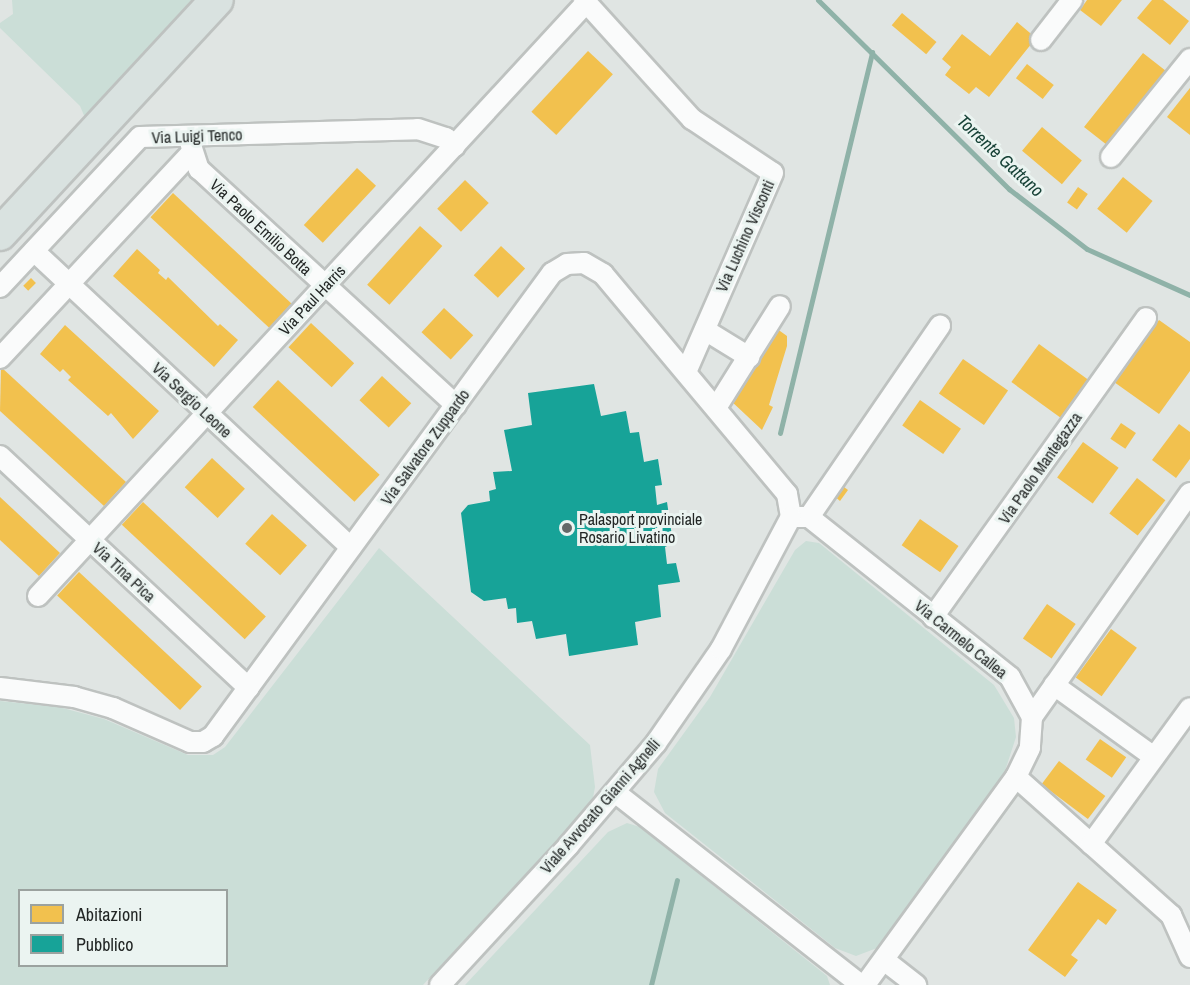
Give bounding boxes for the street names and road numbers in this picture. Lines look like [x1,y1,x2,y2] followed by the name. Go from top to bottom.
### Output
[151,125,243,147] street label: Via Luigi Tenco
[206,175,316,279] street label: Via Paolo Emilio Botta
[712,177,778,295] street label: Via Luchino Visconti
[275,261,349,339] street label: Via Paul Harris
[148,358,236,442] street label: Via Sergio Leone
[377,385,473,509] street label: Via Salvatore Zuppardo
[994,409,1086,527] street label: Via Paolo Mantegazza
[89,538,159,606] street label: Via Tina Pica
[911,596,1011,682] street label: Via Carmelo Callea
[536,734,664,878] street label: Viale Avvocato Gianni Agnelli

